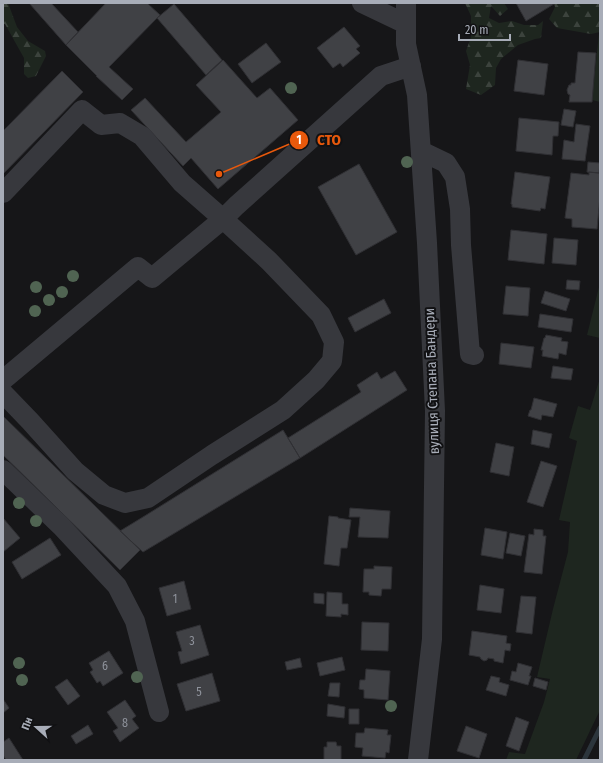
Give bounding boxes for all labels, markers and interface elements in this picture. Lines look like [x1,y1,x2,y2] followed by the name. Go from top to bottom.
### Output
[459,16,510,42] scale bar
[465,23,489,37] text: 20 m
[289,127,349,154] callout: СТО
[317,131,341,149] text: СТО
[296,133,302,147] text: 1
[421,308,443,454] street label: вулиця Степана Бандери
[173,592,177,606] house number: 1
[189,634,195,648] house number: 3
[102,659,108,673] house number: 6
[196,685,202,699] house number: 5
[16,707,56,747] north arrow
[19,715,35,732] text: Пн
[122,716,128,730] house number: 8

